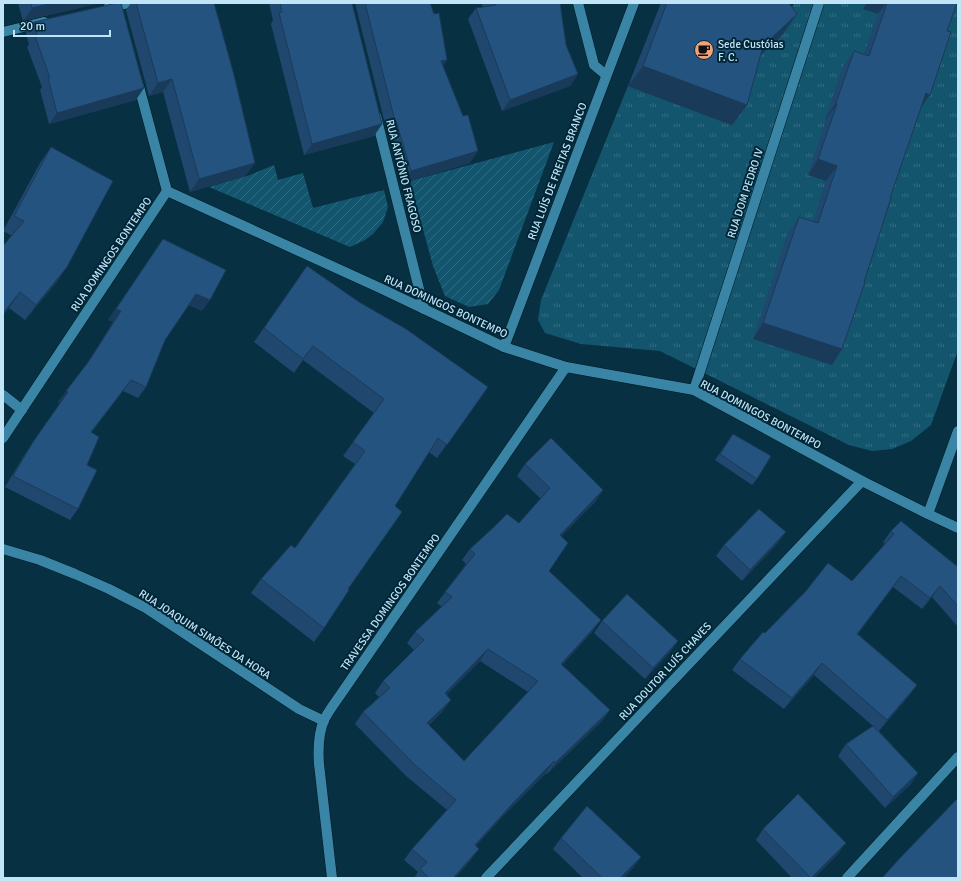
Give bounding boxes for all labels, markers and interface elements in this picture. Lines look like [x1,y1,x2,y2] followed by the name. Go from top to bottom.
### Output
[14,12,110,38] scale bar
[20,19,45,34] text: 20 m
[718,38,784,64] place label: Sede Custóias F. C.
[693,39,715,61] cafe icon: Sede Custóias F. C.
[524,100,590,242] street label: RUA LUÍS DE FREITAS BRANCO
[383,118,425,234] street label: RUA ANTÓNIO FRAGOSO
[725,146,766,240] street label: RUA DOM PEDRO IV
[68,195,155,314] street label: RUA DOMINGOS BONTEMPO
[382,272,510,341] street label: RUA DOMINGOS BONTEMPO
[698,377,823,452] street label: RUA DOMINGOS BONTEMPO
[338,531,443,673] street label: TRAVESSA DOMINGOS BONTEMPO
[136,586,274,682] street label: RUA JOAQUIM SIMÕES DA HORA
[616,619,714,723] street label: RUA DOUTOR LUÍS CHAVES

